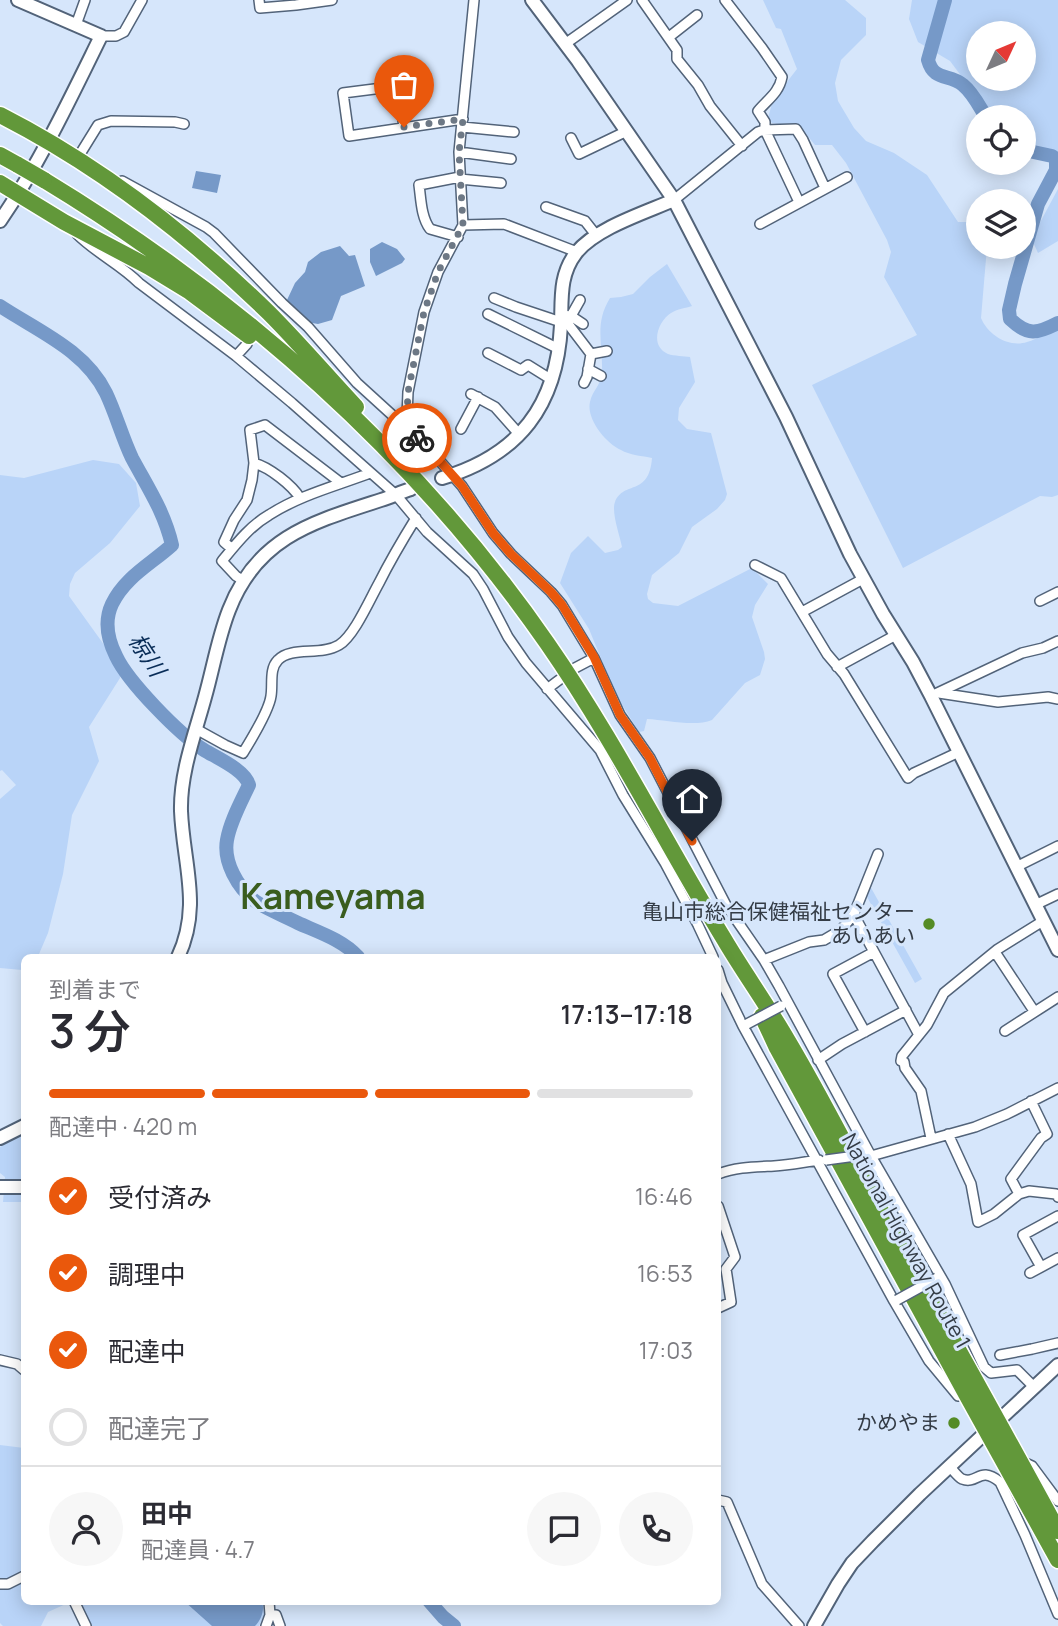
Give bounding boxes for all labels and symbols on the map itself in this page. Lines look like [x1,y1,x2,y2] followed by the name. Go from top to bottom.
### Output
[966,21,1036,91] north arrow
[374,55,434,127] pin
[382,403,452,473] courier
[122,626,175,685] water label: 椋川
[662,769,722,841] pin
[240,872,426,920] district label: Kameyama
[642,897,915,949] place label: 亀山市総合保健福祉センター あいあい
[921,916,937,932] marker: 亀山市総合保健福祉センター あいあい
[836,1128,978,1353] street label: National Highway Route 1
[856,1408,940,1436] place label: かめやま
[946,1415,962,1431] marker: かめやま

